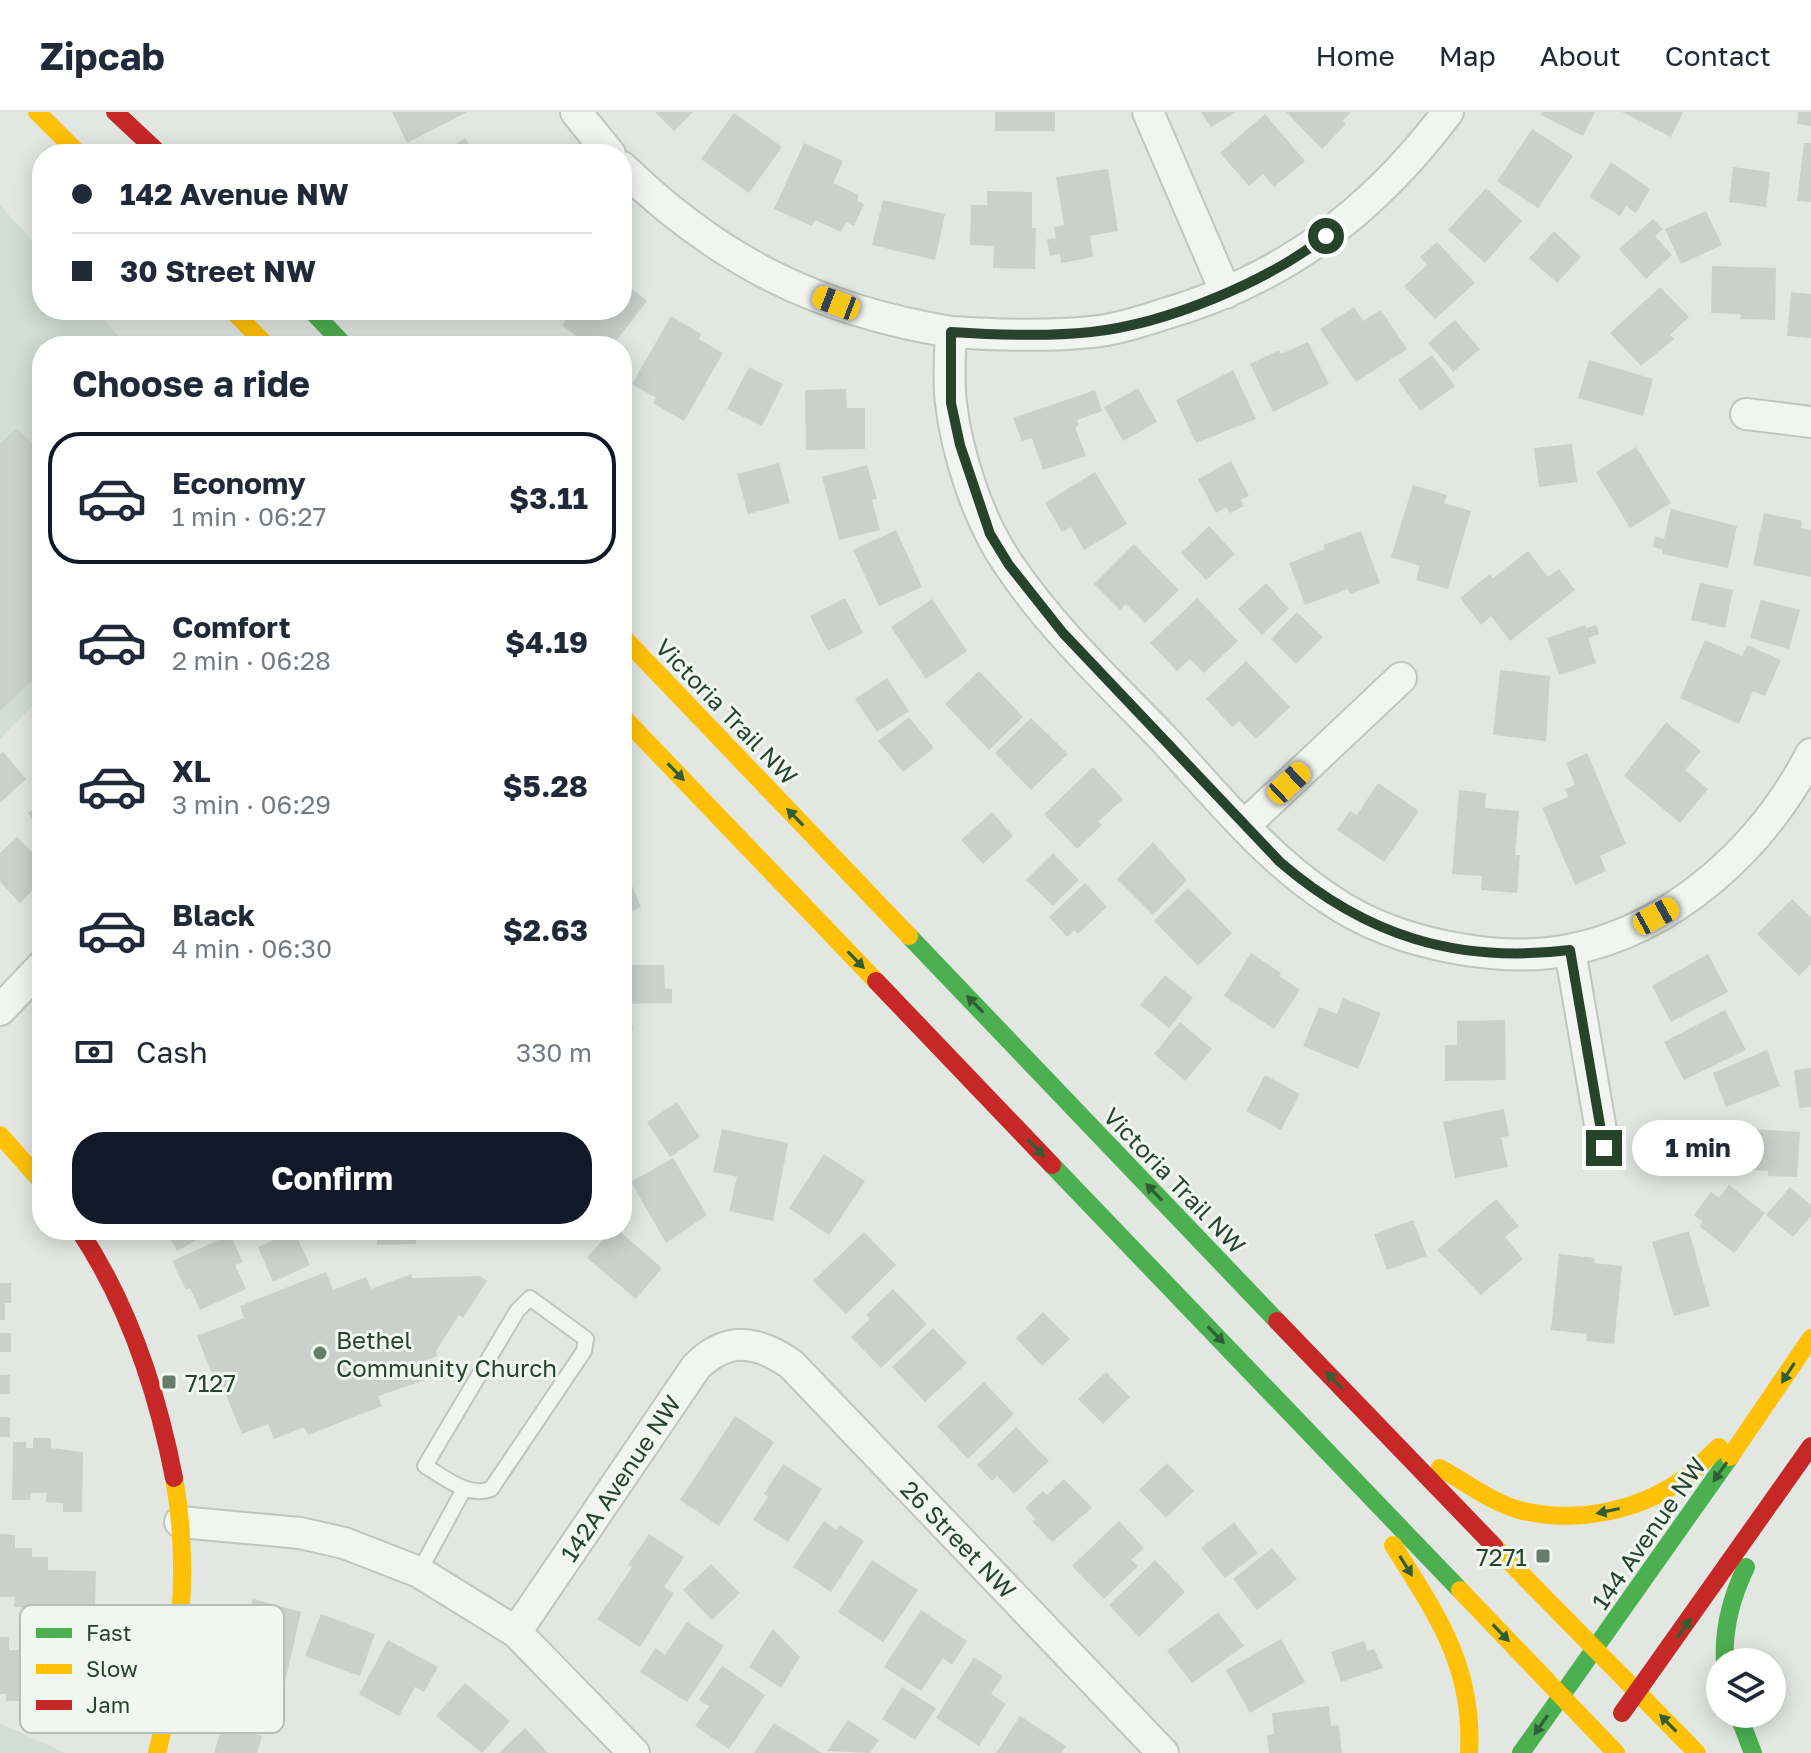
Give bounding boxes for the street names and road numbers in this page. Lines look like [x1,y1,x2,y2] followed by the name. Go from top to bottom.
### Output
[650,632,804,790] street label: Victoria Trail NW
[1098,1101,1252,1259] street label: Victoria Trail NW
[554,1389,686,1567] street label: 142A Avenue NW
[1585,1451,1711,1615] street label: 144 Avenue NW
[896,1474,1022,1604] street label: 26 Street NW

